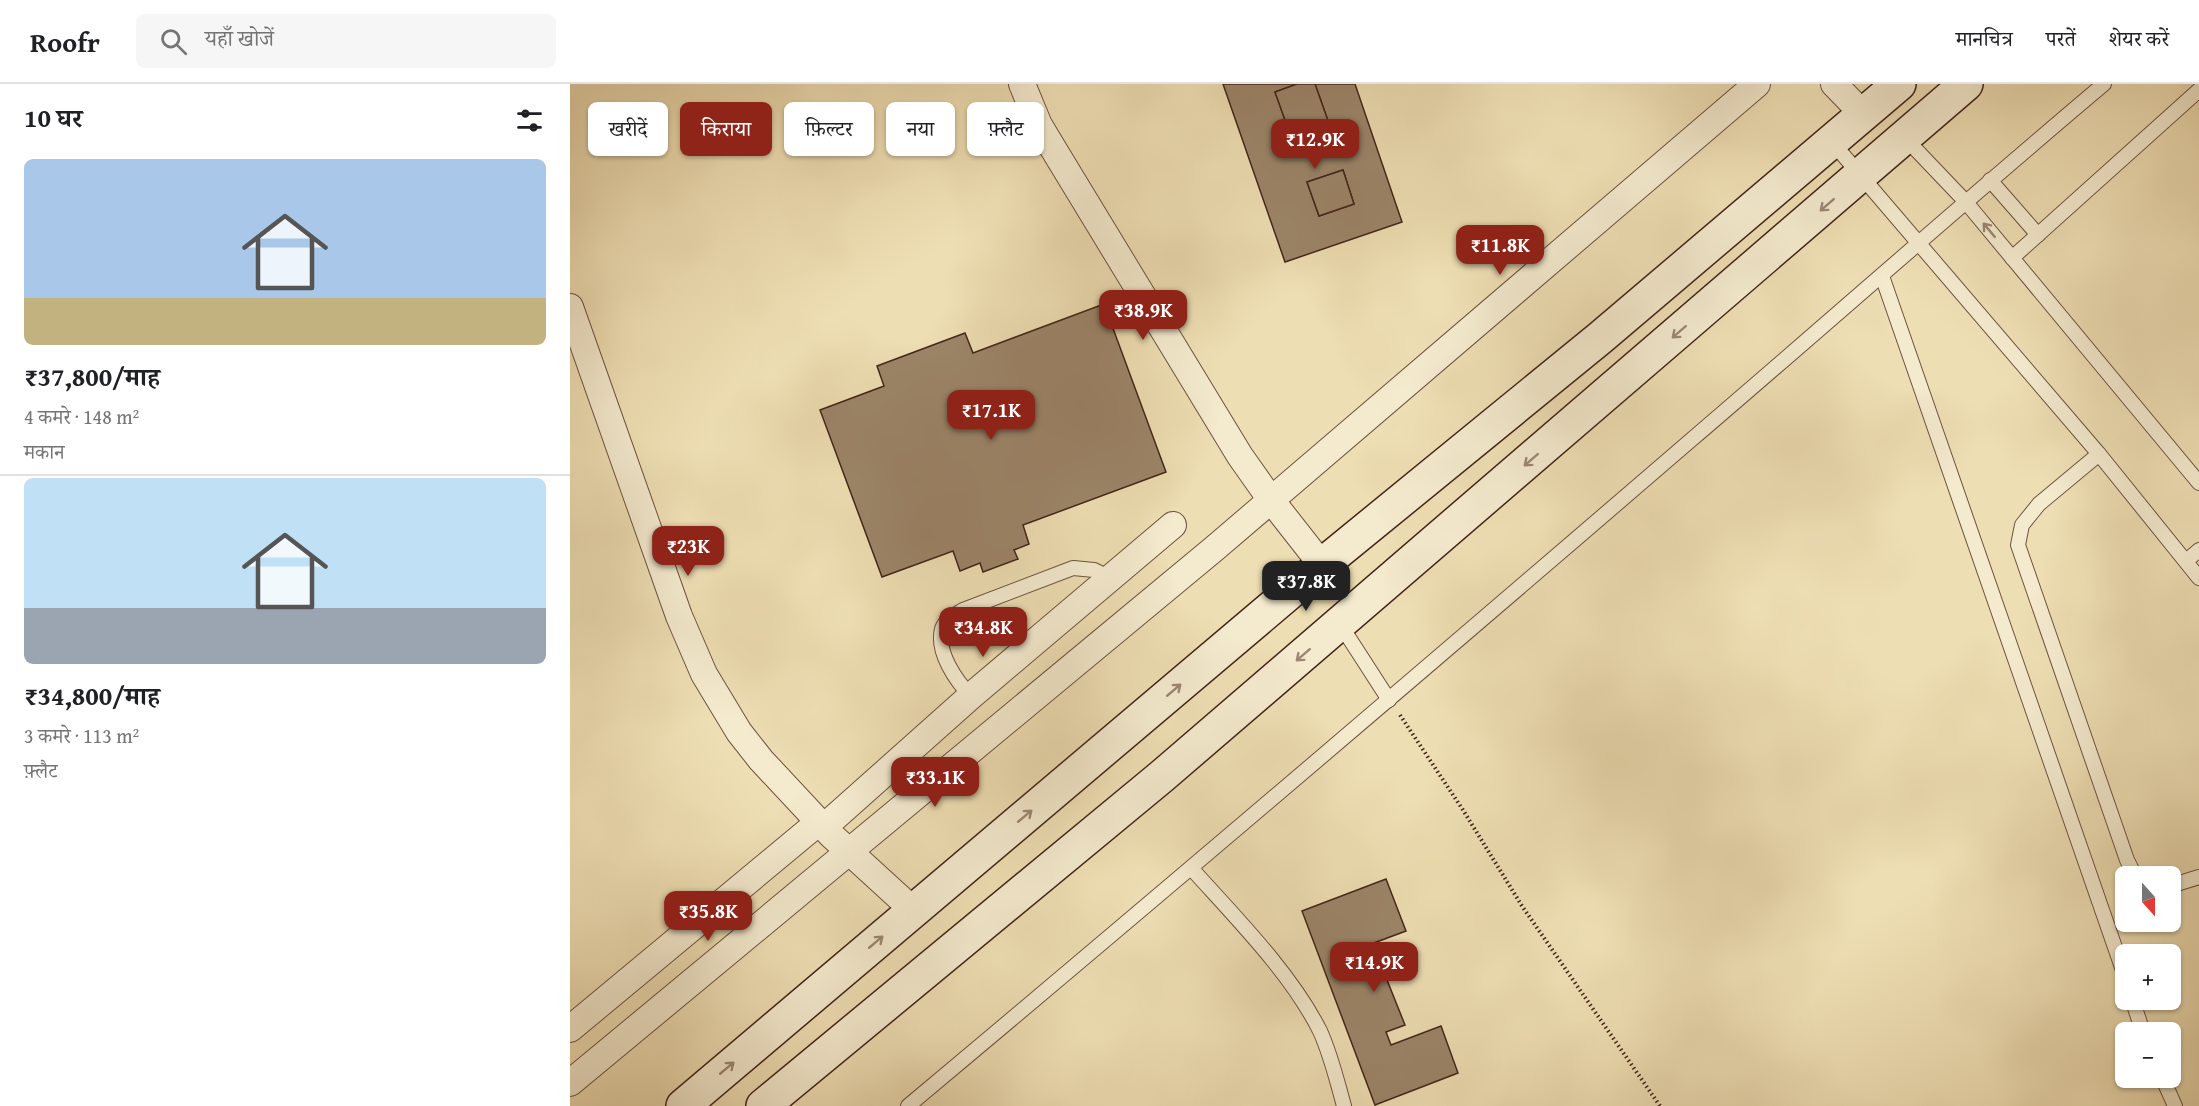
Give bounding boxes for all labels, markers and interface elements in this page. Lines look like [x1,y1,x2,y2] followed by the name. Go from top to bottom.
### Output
[136,14,556,68] search box
[30,21,100,62] text: Roofr
[205,22,274,54] text: यहाँ खोजें
[1956,23,2013,54] text: मानचित्र
[2046,23,2076,54] text: परतें
[2109,23,2169,54] text: शेयर करें
[157,25,190,58] icon: search
[24,98,82,137] text: 10 घर
[588,102,668,156] chip: खरीदें
[680,102,772,156] chip: किराया
[784,102,874,156] chip: फ़िल्टर
[886,102,955,156] chip: नया
[967,102,1044,156] chip: फ़्लैट
[513,104,546,137] icon: filters
[1266,119,1364,170] pin: ₹12.9K
[1285,124,1345,153] text: ₹12.9K
[231,198,339,306] icon: home
[1820,198,1835,212] one-way arrow
[1982,222,1995,238] one-way arrow
[1451,225,1549,276] pin: ₹11.8K
[1470,230,1530,259] text: ₹11.8K
[1094,290,1192,341] pin: ₹38.9K
[1113,295,1173,324] text: ₹38.9K
[1671,326,1687,339] one-way arrow
[24,357,160,396] text: ₹37,800/माह
[942,390,1040,441] pin: ₹17.1K
[961,395,1021,424] text: ₹17.1K
[24,402,139,431] text: 4 कमरे · 148 m²
[24,437,65,466] text: मकान
[1523,453,1539,466] one-way arrow
[231,517,339,625] icon: home
[652,526,724,577] pin: ₹23K
[666,531,710,560] text: ₹23K
[1257,561,1355,612] pin: ₹37.8K
[1276,566,1336,595] text: ₹37.8K
[934,607,1032,658] pin: ₹34.8K
[953,612,1013,641] text: ₹34.8K
[1296,648,1311,662] one-way arrow
[24,676,160,715] text: ₹34,800/माह
[1166,684,1182,697] one-way arrow
[24,721,139,750] text: 3 कमरे · 113 m²
[24,756,57,785] text: फ़्लैट
[886,757,984,808] pin: ₹33.1K
[905,762,965,791] text: ₹33.1K
[1017,809,1032,823] one-way arrow
[2115,866,2181,932] north arrow
[2115,866,2181,1088] map controls
[659,891,757,942] pin: ₹35.8K
[678,896,738,925] text: ₹35.8K
[868,935,884,948] one-way arrow
[1325,942,1423,993] pin: ₹14.9K
[2115,944,2181,1010] button: +
[1344,947,1404,976] text: ₹14.9K
[2115,1022,2181,1088] button: −
[719,1061,734,1075] one-way arrow

